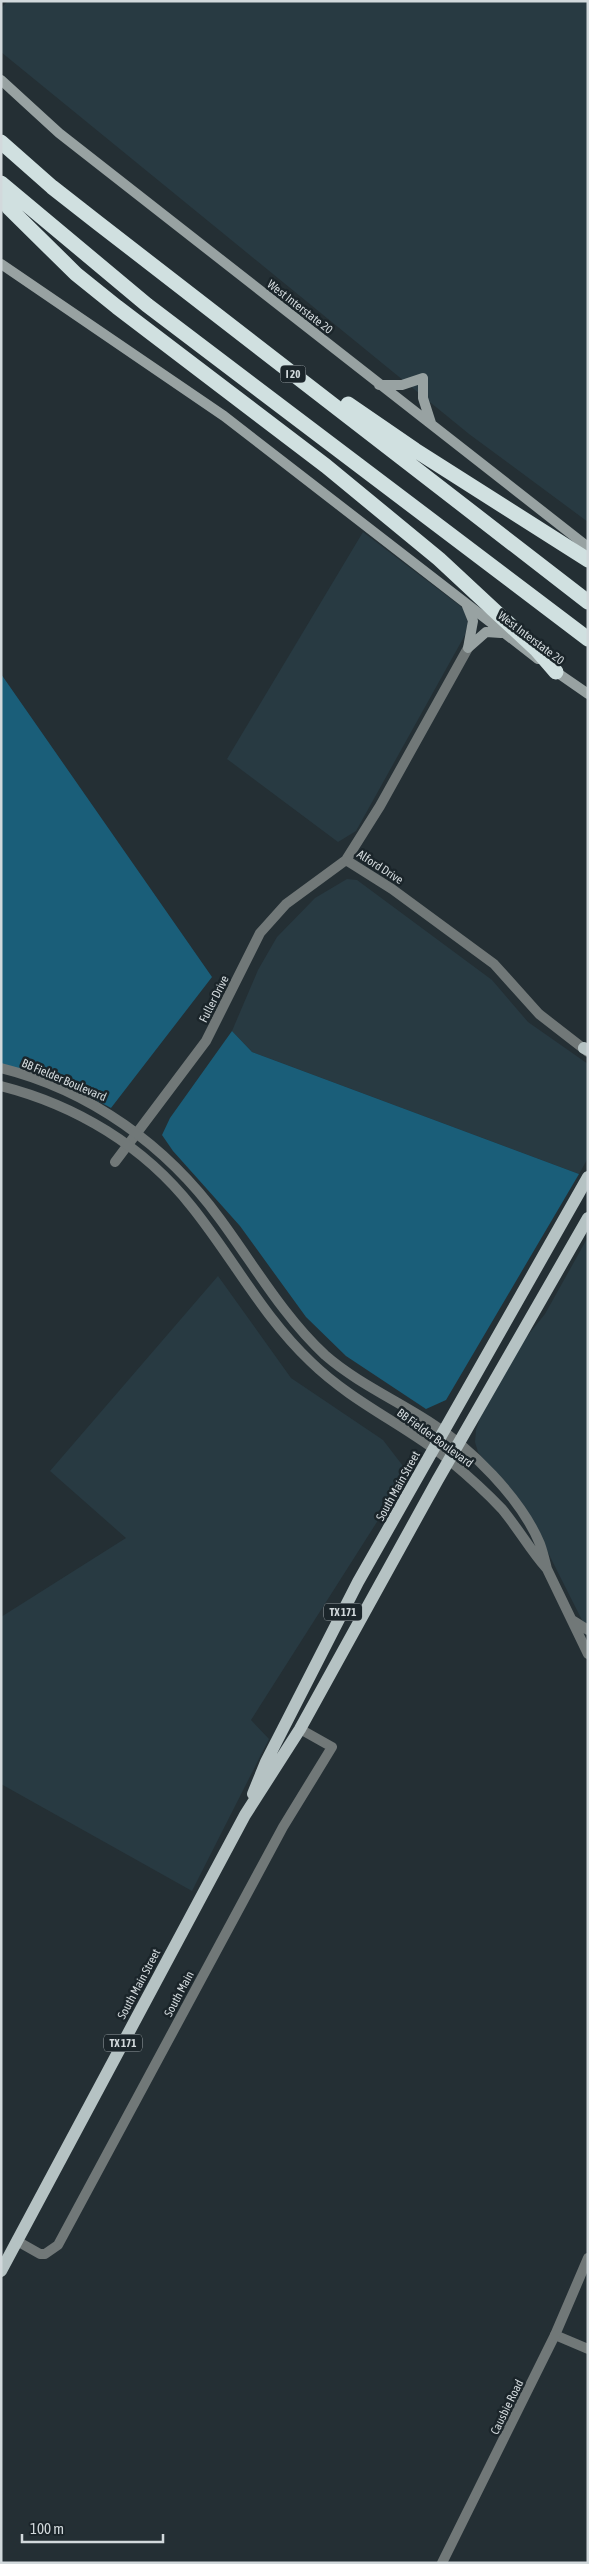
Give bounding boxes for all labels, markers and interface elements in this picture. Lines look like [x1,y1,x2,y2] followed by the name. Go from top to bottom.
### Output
[264,277,336,337] street label: West Interstate 20
[280,366,306,382] road number: I 20
[495,609,567,668] street label: West Interstate 20
[354,847,406,887] street label: Alford Drive
[196,973,232,1025] street label: Fuller Drive
[20,1056,108,1104] street label: BB Fielder Boulevard
[394,1406,476,1470] street label: BB Fielder Boulevard
[373,1448,423,1523] street label: South Main Street
[324,1604,362,1620] road number: TX 171
[115,1946,164,2022] street label: South Main Street
[161,1969,197,2019] street label: South Main
[104,2035,142,2052] road number: TX 171
[488,2377,526,2437] street label: Causbie Road
[22,2512,164,2544] scale bar
[30,2520,64,2537] text: 100 m

